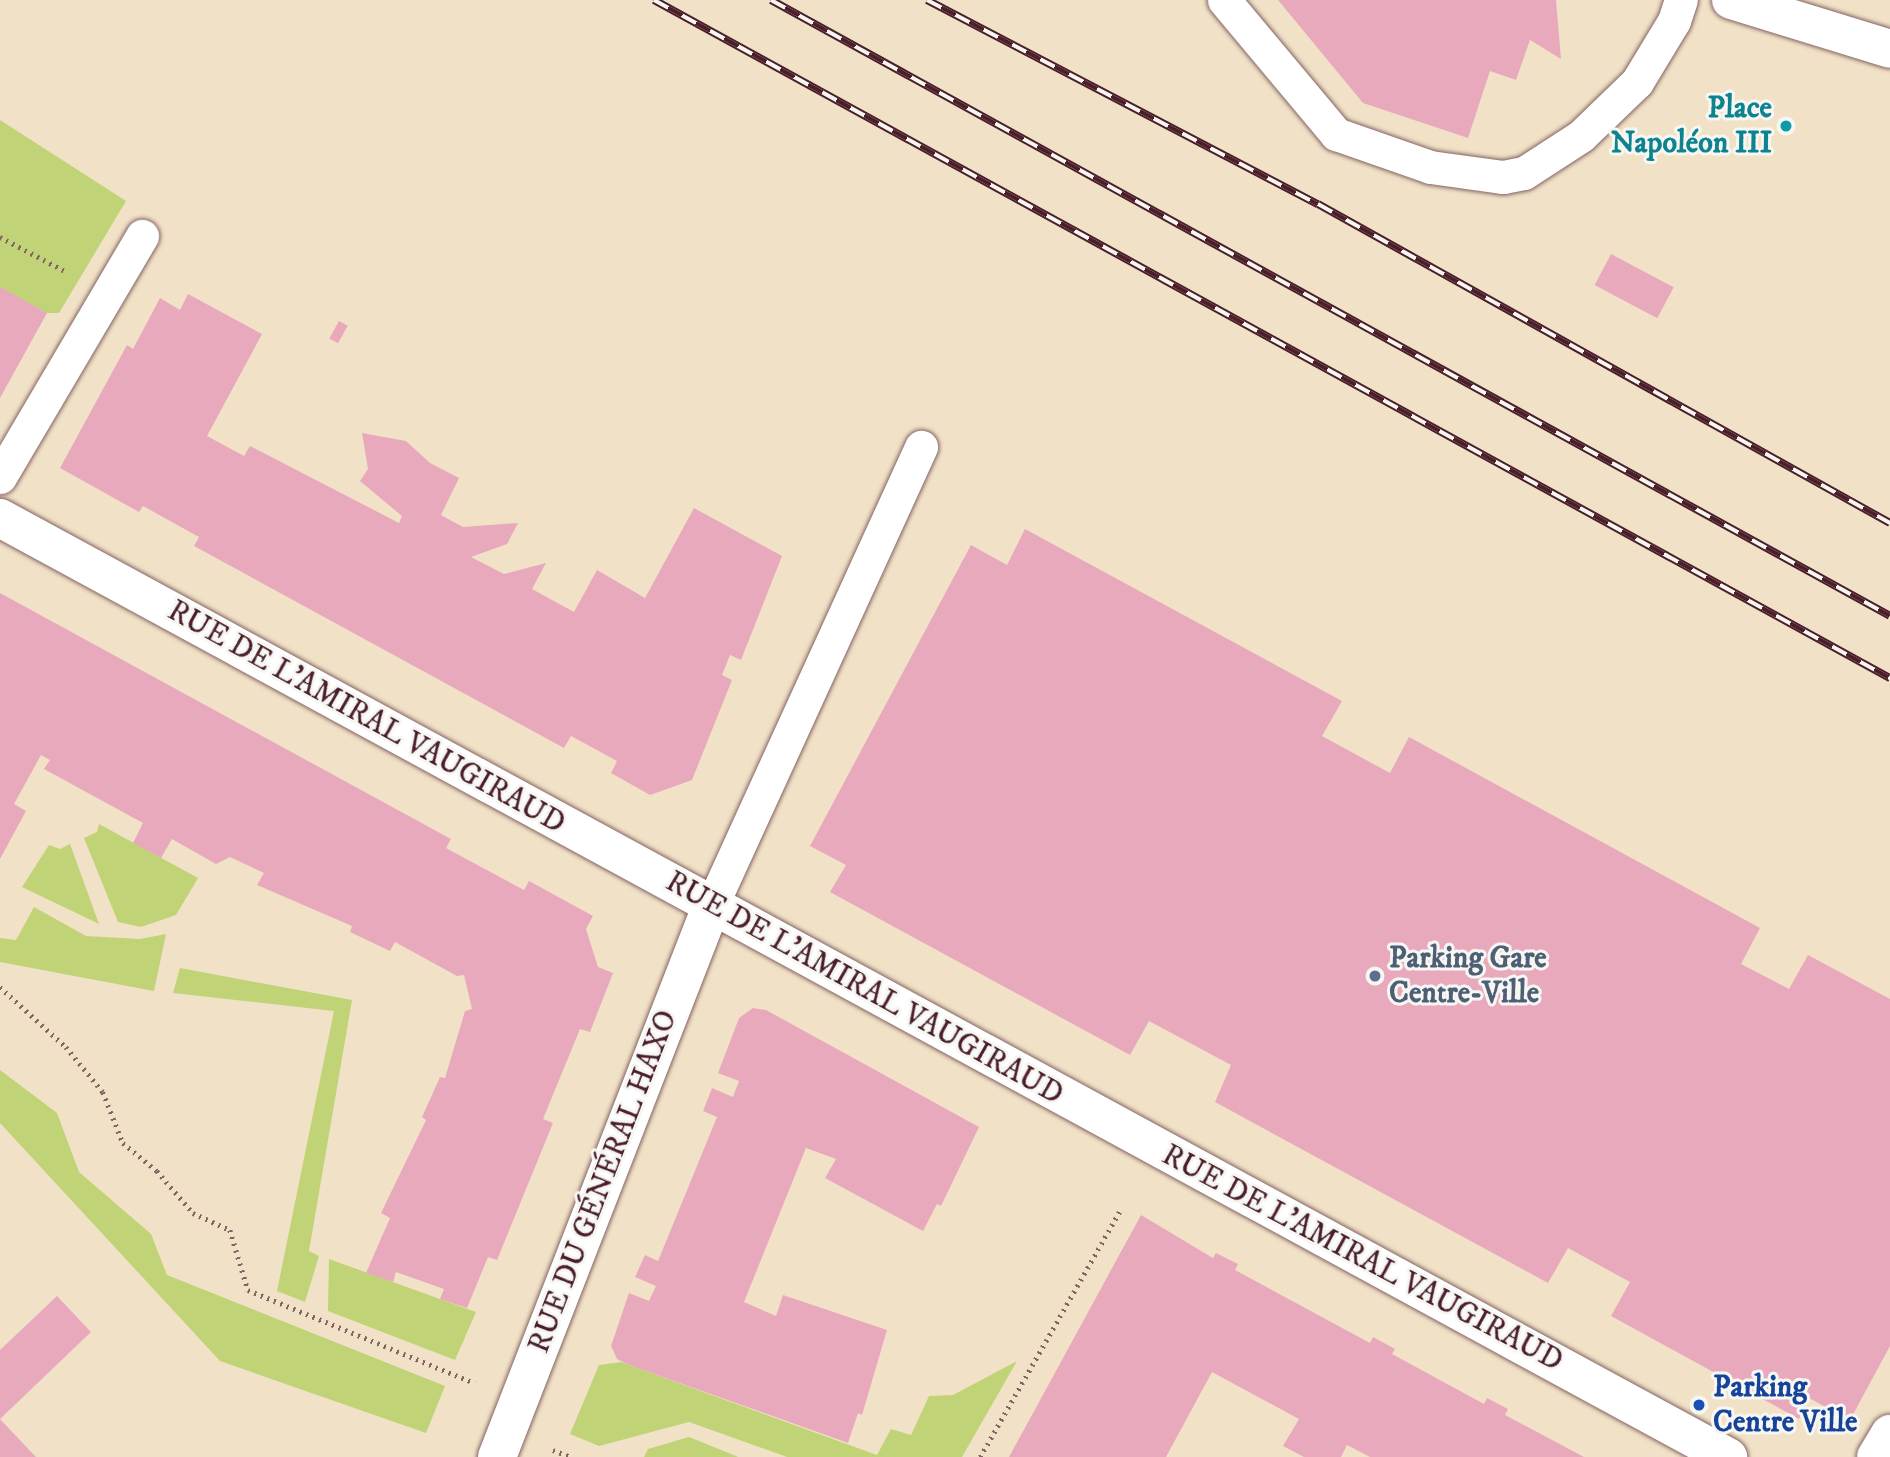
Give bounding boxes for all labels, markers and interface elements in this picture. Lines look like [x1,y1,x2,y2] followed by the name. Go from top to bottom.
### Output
[1611,91,1772,162] place label: Place Napoléon III
[1778,118,1794,134] marker: Place Napoléon III
[161,594,571,842] street label: RUE DE L'AMIRAL VAUGIRAUD
[659,865,1069,1113] street label: RUE DE L'AMIRAL VAUGIRAUD
[1389,941,1547,1012] place label: Parking Gare Centre-Ville
[1367,968,1383,984] marker: Parking Gare Centre-Ville
[522,1006,686,1358] street label: RUE DU GÉNÉRAL HAXO
[1156,1138,1568,1380] street label: RUE DE L'AMIRAL VAUGIRAUD
[1713,1370,1857,1440] place label: Parking Centre Ville
[1691,1397,1707,1413] marker: Parking Centre Ville

